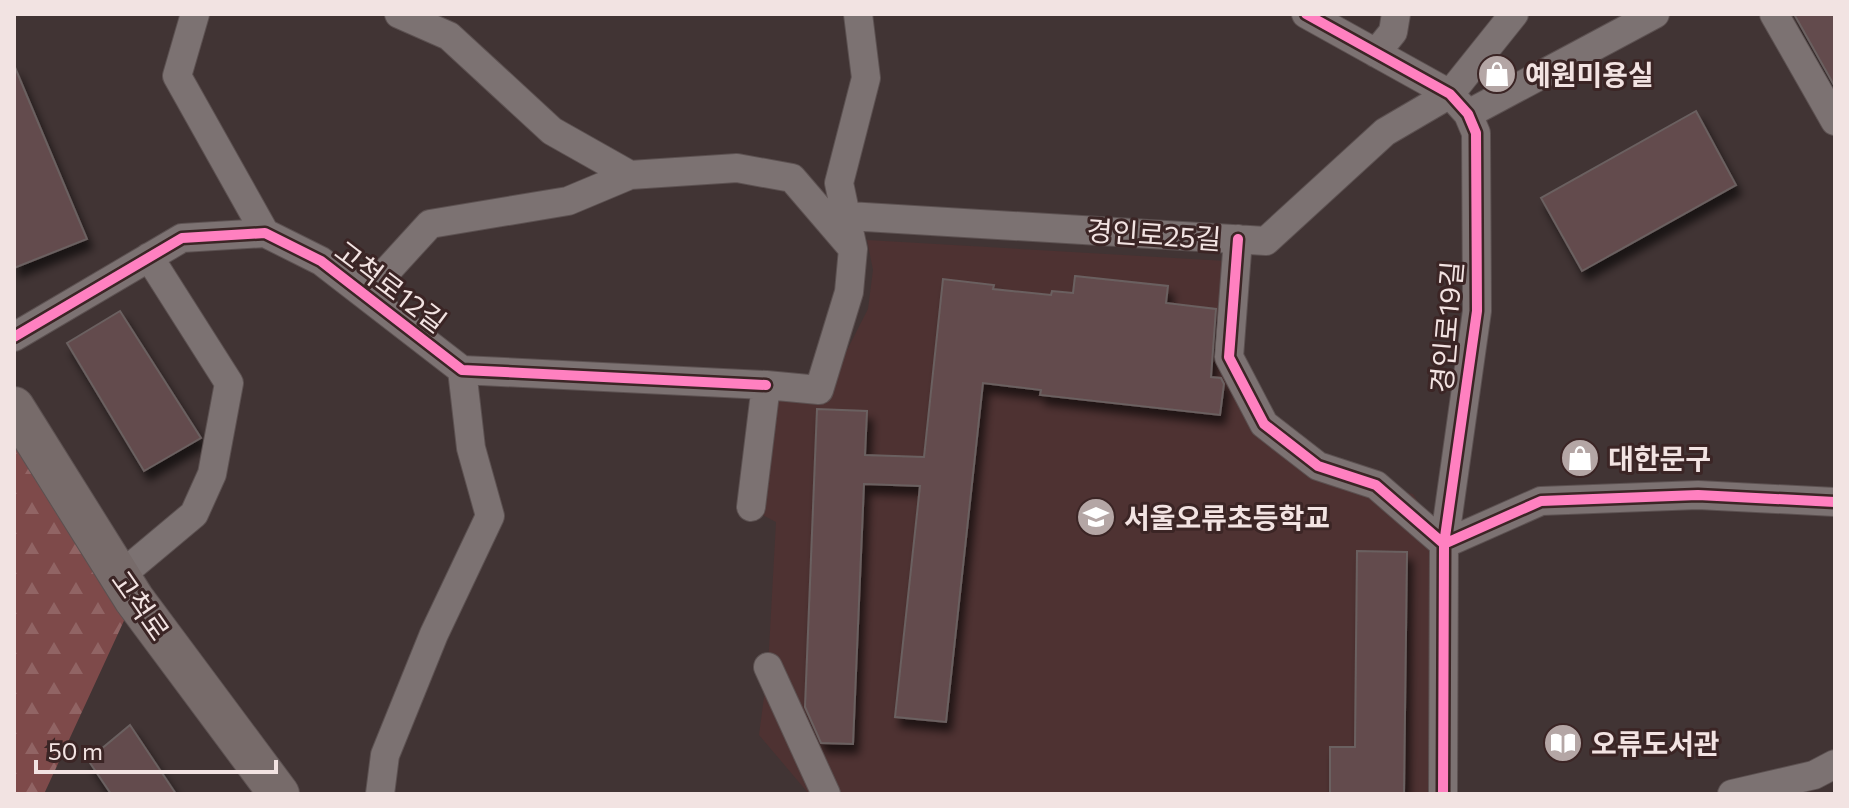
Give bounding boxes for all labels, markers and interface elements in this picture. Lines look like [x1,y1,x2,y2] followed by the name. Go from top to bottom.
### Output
[1476,53,1518,95] shop icon: 예원미용실
[1525,57,1654,91] place label: 예원미용실
[1086,212,1222,256] street label: 경인로25길
[329,233,453,339] street label: 고척로12길
[1423,260,1469,394] street label: 경인로19길
[1559,437,1601,479] shop icon: 대한문구
[1608,441,1711,475] place label: 대한문구
[1075,496,1117,538] school or university icon: 서울오류초등학교
[1124,500,1330,534] place label: 서울오류초등학교
[105,564,177,646] street label: 고척로
[1542,722,1584,764] library icon: 오류도서관
[36,724,276,774] scale bar
[1591,726,1720,760] place label: 오류도서관
[48,736,103,765] text: 50 m

